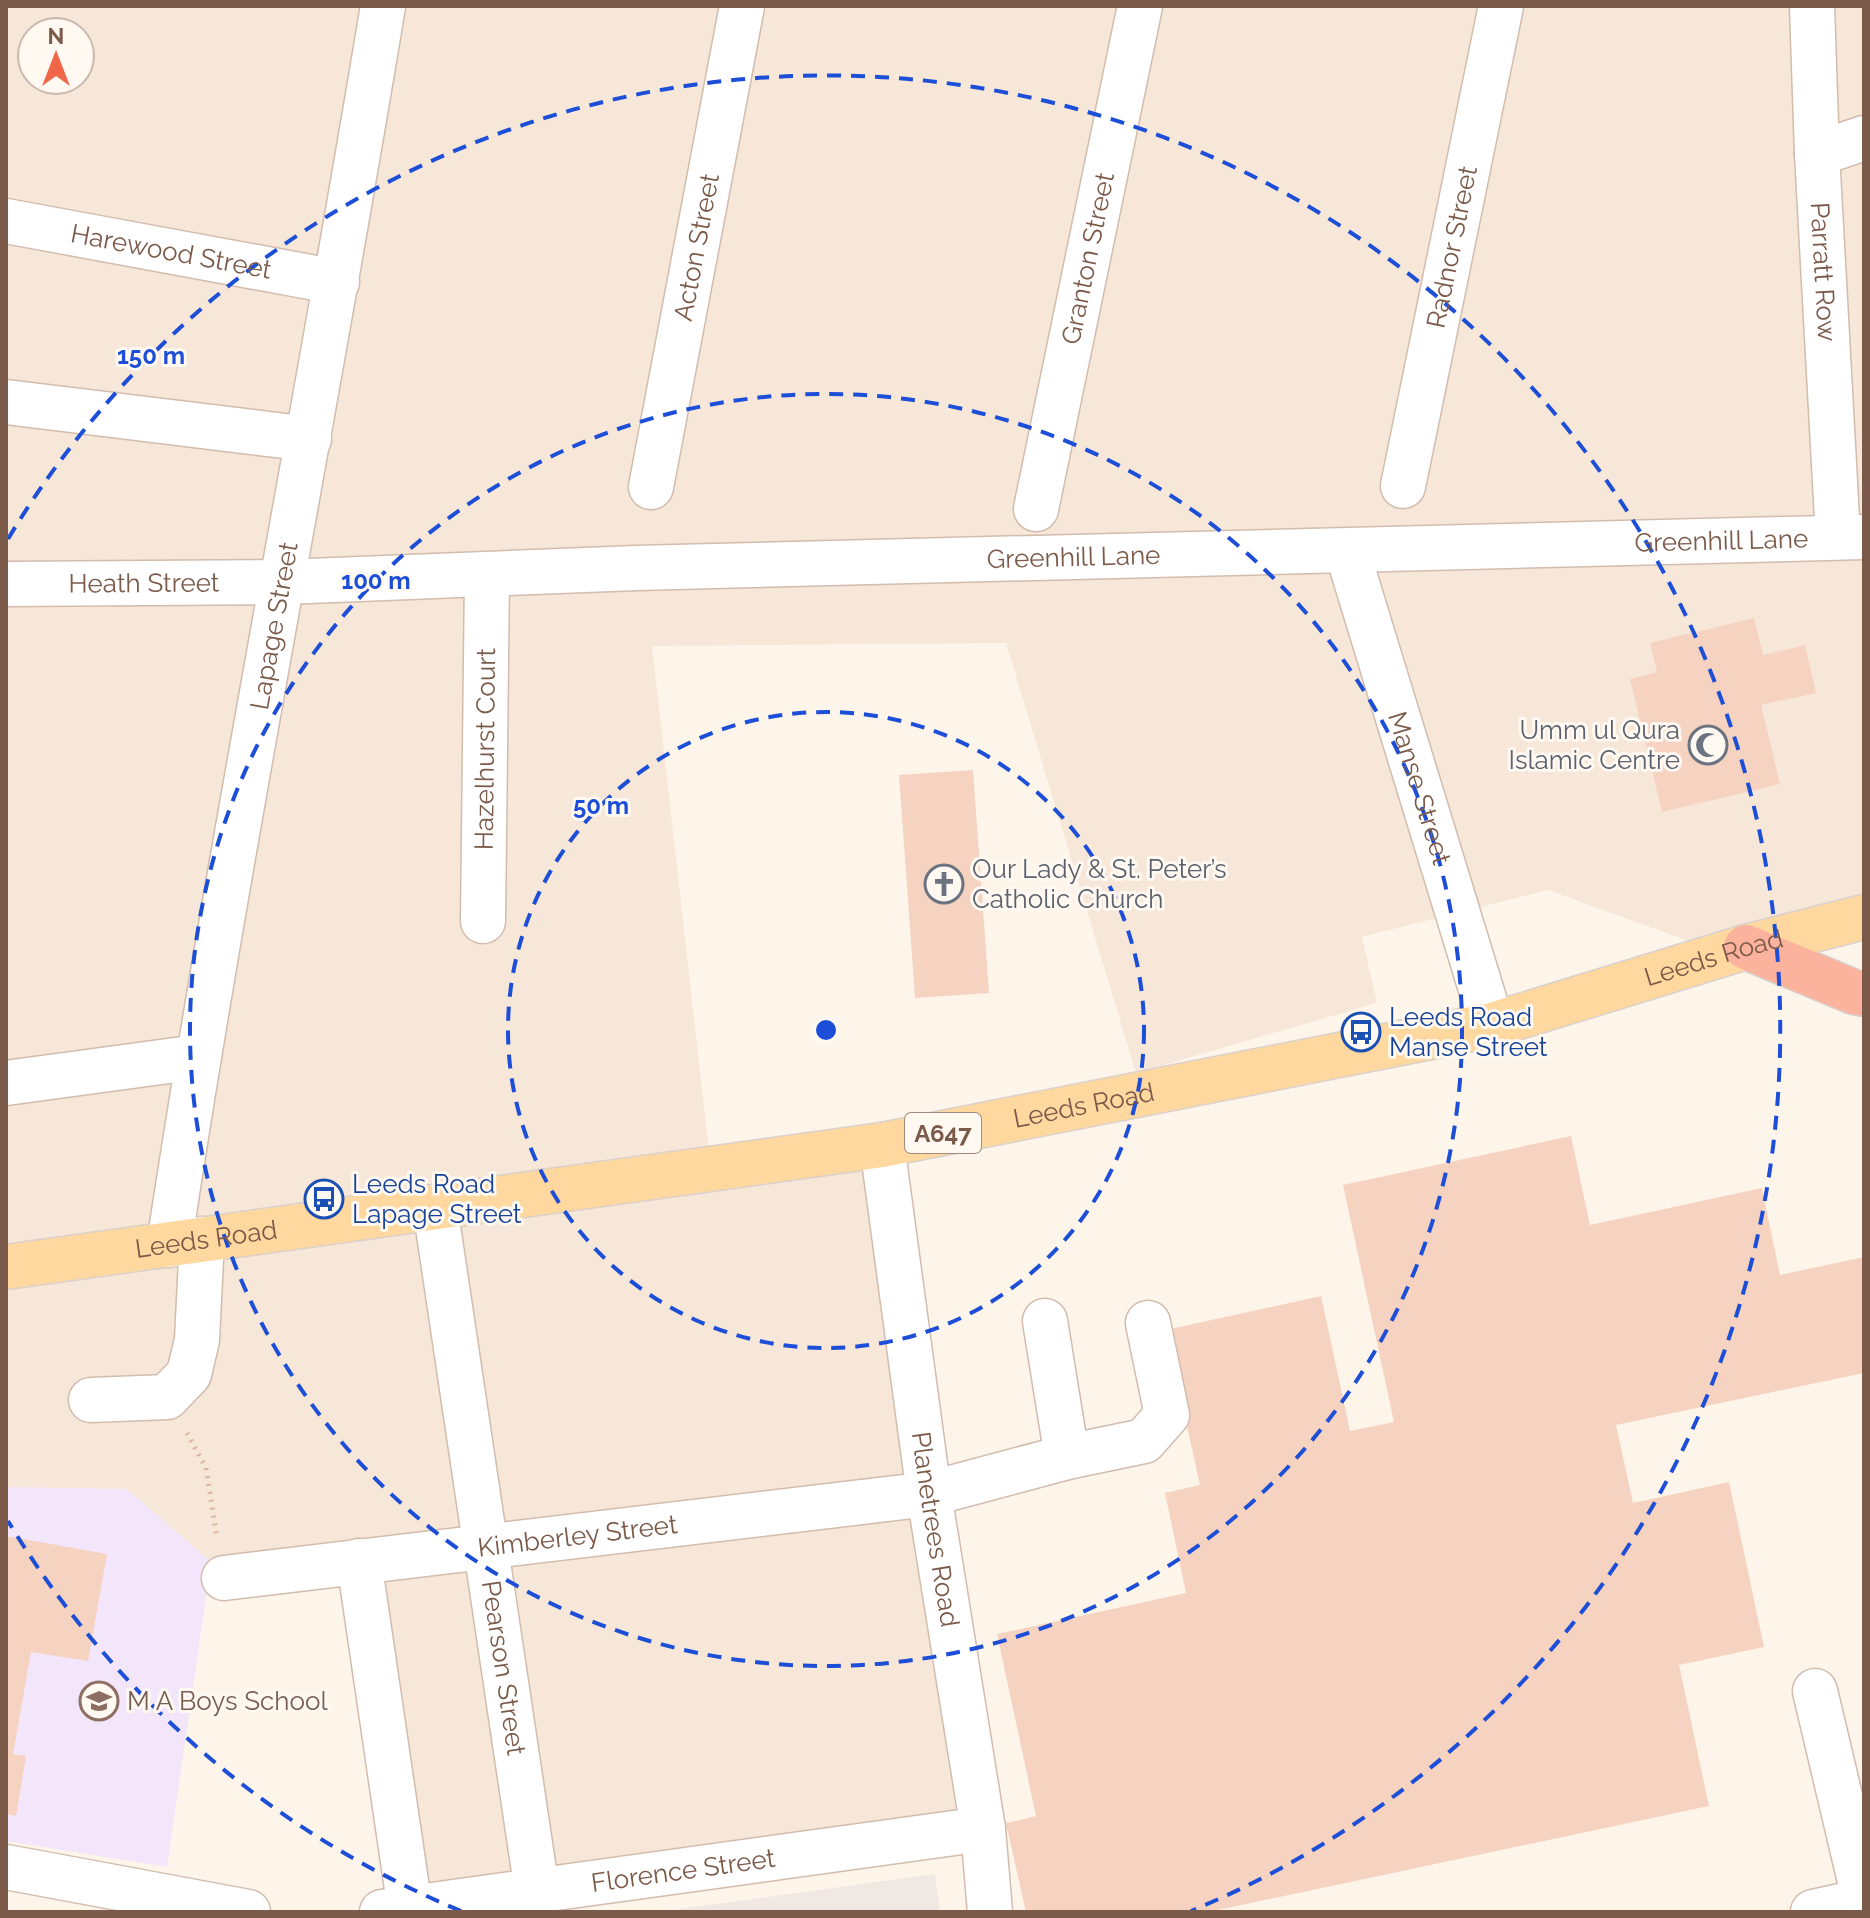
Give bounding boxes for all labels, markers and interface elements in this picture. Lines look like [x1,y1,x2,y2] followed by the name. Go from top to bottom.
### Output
[16,16,96,96] north arrow
[48,23,64,49] text: N
[1421,163,1483,331] street label: Radnor Street
[1055,169,1120,347] street label: Granton Street
[668,171,725,323] street label: Acton Street
[1805,201,1842,342] street label: Parratt Row
[68,218,274,285] street label: Harewood Street
[117,341,185,370] text: 150 m
[1634,523,1809,558] street label: Greenhill Lane
[244,539,304,712] street label: Lapage Street
[986,540,1161,574] street label: Greenhill Lane
[341,566,411,595] text: 100 m
[68,567,220,599] street label: Heath Street
[469,647,501,850] street label: Hazelhurst Court
[1382,708,1457,869] street label: Manse Street
[1509,715,1680,775] place label: Umm ul Qura Islamic Centre
[1687,724,1729,766] mosque icon: Umm ul Qura Islamic Centre
[573,791,629,820] text: 50 m
[972,854,1226,914] place label: Our Lady & St. Peter’s Catholic Church
[923,863,965,905] church icon: Our Lady & St. Peter’s Catholic Church
[1641,923,1786,992] street label: Leeds Road
[1389,1002,1548,1062] place label: Leeds Road Manse Street
[1340,1011,1382,1053] bus stop icon: Leeds Road Manse Street
[812,1016,840,1044] centre of rings
[1011,1077,1157,1134] street label: Leeds Road
[905,1113,981,1153] road number: A647
[352,1169,522,1229] place label: Leeds Road Lapage Street
[303,1178,345,1220] bus stop icon: Leeds Road Lapage Street
[133,1214,279,1264] street label: Leeds Road
[906,1430,965,1629] street label: Planetrees Road
[476,1509,679,1563] street label: Kimberley Street
[476,1578,532,1758] street label: Pearson Street
[78,1680,120,1722] school or university icon: M A Boys School
[127,1686,328,1716] place label: M A Boys School
[589,1843,777,1898] street label: Florence Street

